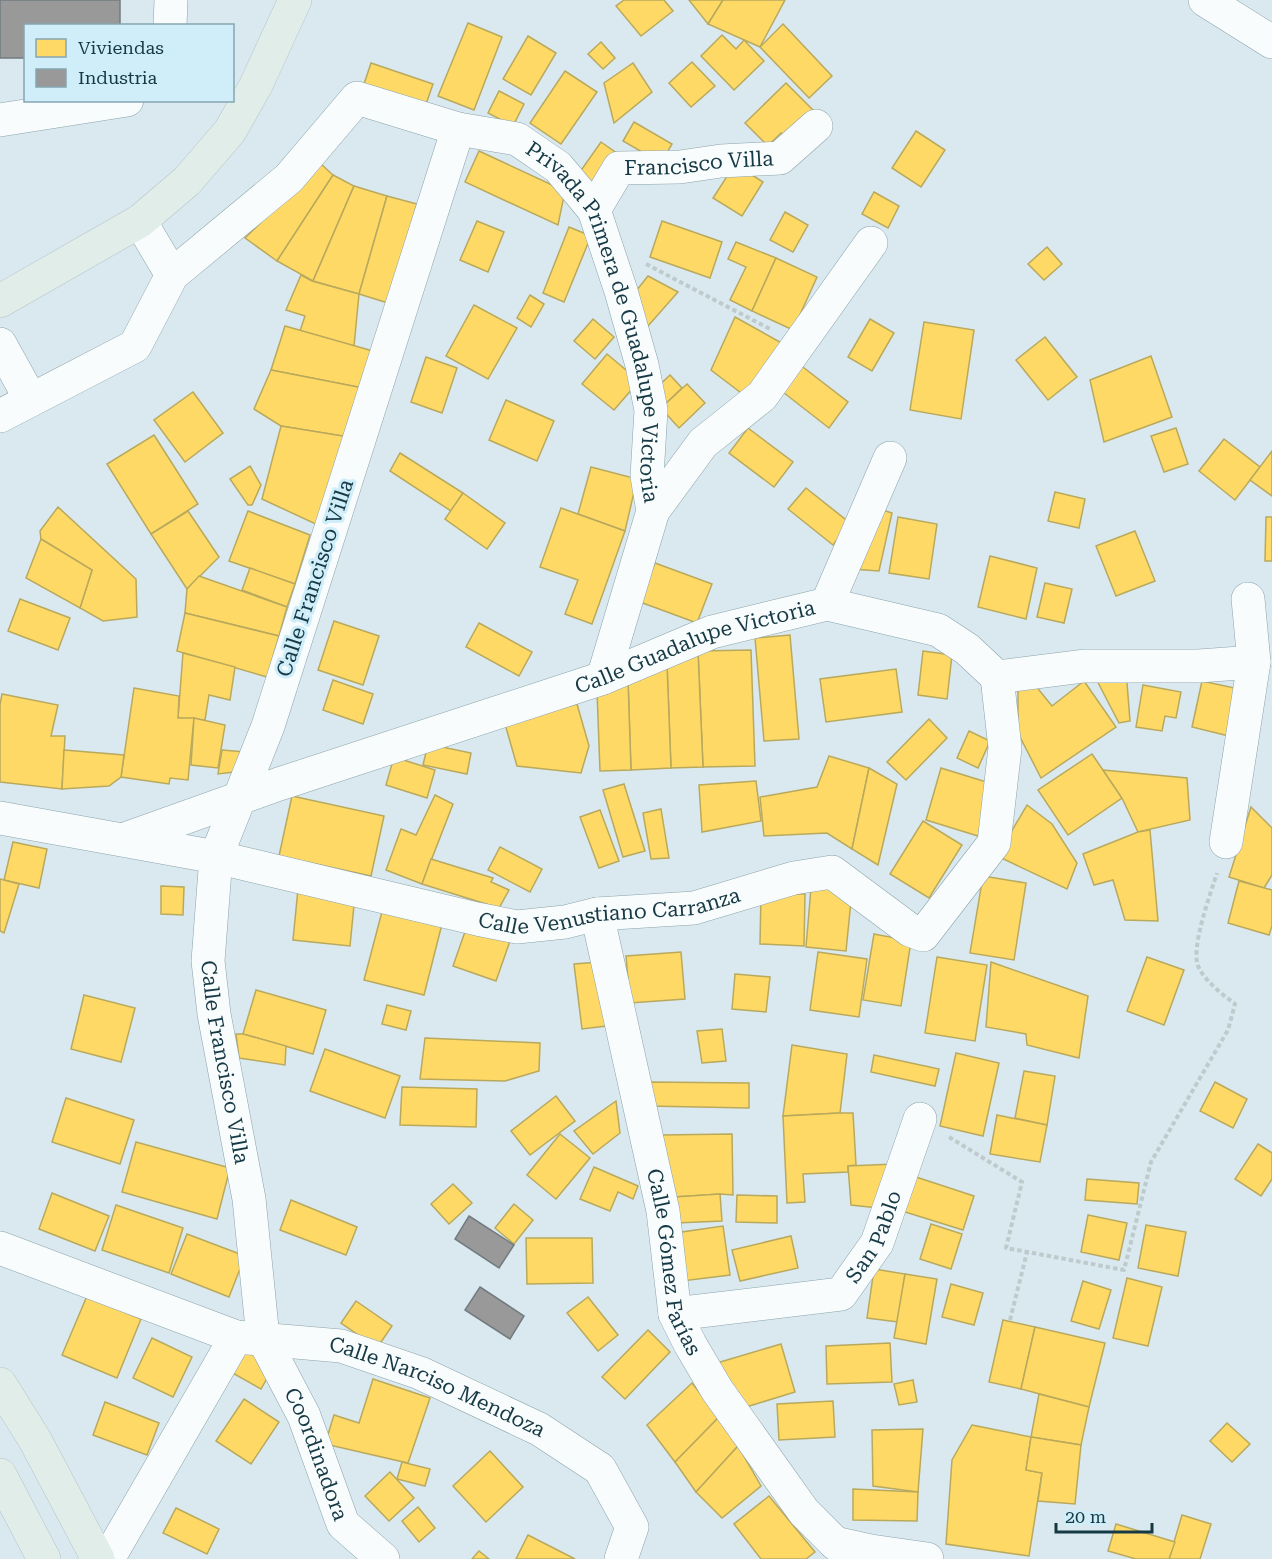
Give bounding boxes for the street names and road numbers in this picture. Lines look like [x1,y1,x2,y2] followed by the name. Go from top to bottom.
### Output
[521,137,663,505] street label: Privada Primera de Guadalupe Victoria
[624,146,775,180] street label: Francisco Villa
[272,476,358,680] street label: Calle Francisco Villa
[572,595,818,698] street label: Calle Guadalupe Victoria
[476,883,744,939] street label: Calle Venustiano Carranza
[196,959,254,1166] street label: Calle Francisco Villa
[642,1166,706,1360] street label: Calle Gómez Farías
[841,1187,906,1288] street label: San Pablo
[328,1333,549,1442] street label: Calle Narciso Mendoza
[279,1384,353,1524] street label: Coordinadora

